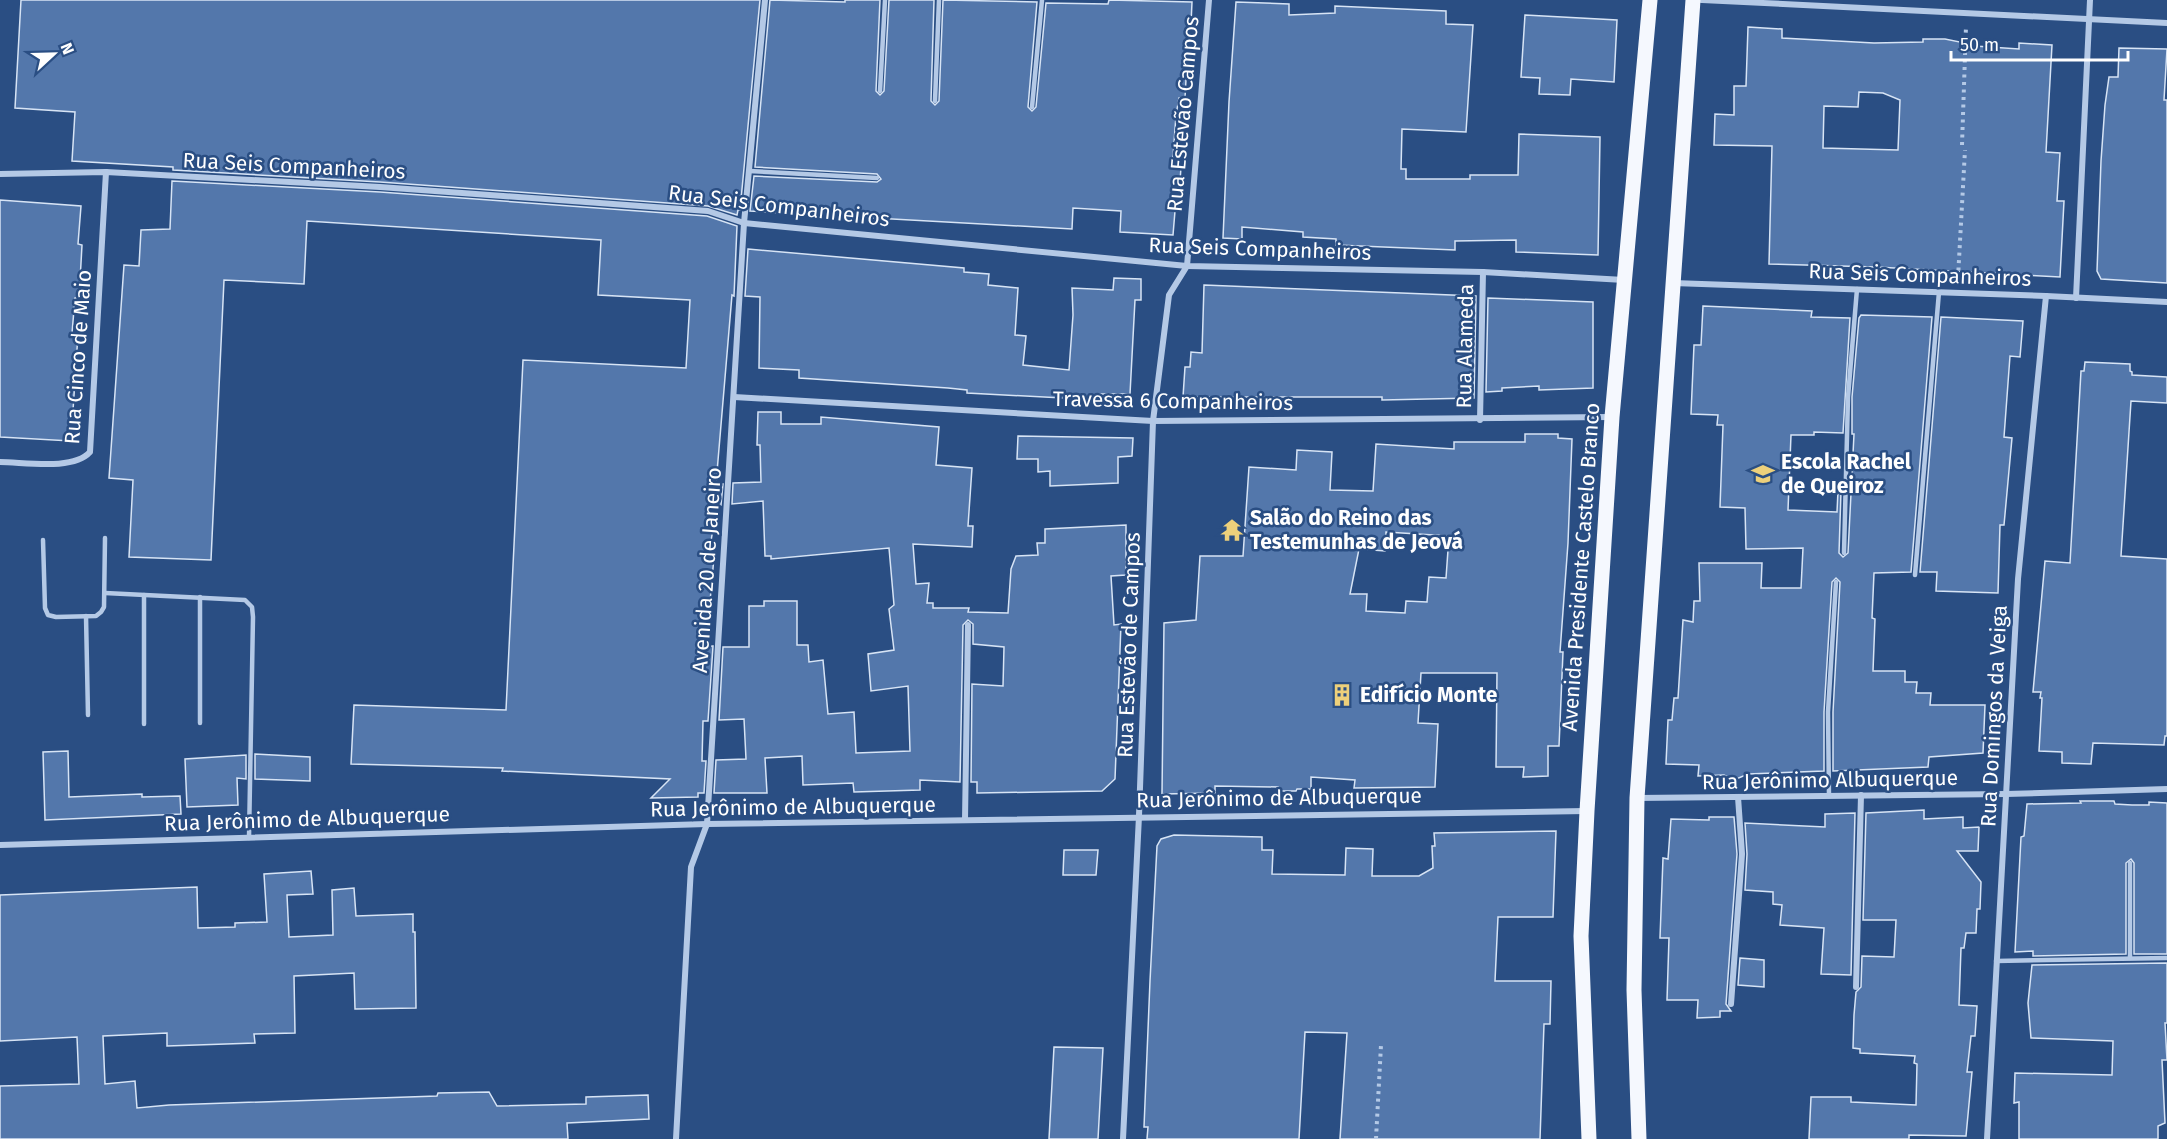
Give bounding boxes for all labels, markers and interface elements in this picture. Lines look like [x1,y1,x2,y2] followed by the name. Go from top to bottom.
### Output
[1161,15,1205,213] street label: Rua Estevão Campos
[24,24,84,84] north arrow
[1951,24,2128,62] scale bar
[1960,34,1999,56] text: 50 m
[57,40,78,57] text: N
[182,147,406,185] street label: Rua Seis Companheiros
[667,180,891,233] street label: Rua Seis Companheiros
[1148,232,1372,266] street label: Rua Seis Companheiros
[1808,258,2032,292] street label: Rua Seis Companheiros
[59,269,97,445] street label: Rua Cinco de Maio
[1451,283,1479,409] street label: Rua Alameda
[1053,386,1293,416] street label: Travessa 6 Companheiros
[1557,402,1605,732] street label: Avenida Presidente Castelo Branco
[1781,449,1912,499] place label: Escola Rachel de Queiroz
[1750,461,1776,487] school or university icon: Escola Rachel de Queiroz
[687,466,727,674] street label: Avenida 20 de Janeiro
[1250,505,1463,555] place label: Salão do Reino das Testemunhas de Jeová
[1219,517,1245,543] temple icon: Salão do Reino das Testemunhas de Jeová
[1112,532,1146,758] street label: Rua Estevão de Campos
[1975,604,2013,828] street label: Rua Domingos da Veiga
[1329,682,1355,708] building icon: Edifício Monte
[1360,682,1498,708] place label: Edifício Monte
[1702,765,1958,795] street label: Rua Jerônimo Albuquerque
[1136,783,1422,813] street label: Rua Jerônimo de Albuquerque
[650,792,936,822] street label: Rua Jerônimo de Albuquerque
[164,801,450,837] street label: Rua Jerônimo de Albuquerque

